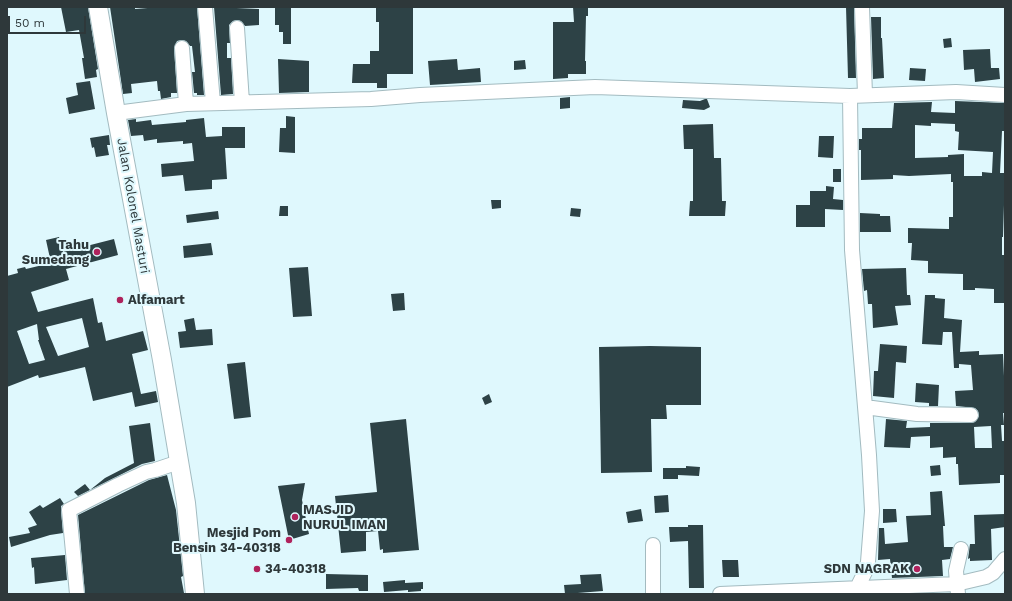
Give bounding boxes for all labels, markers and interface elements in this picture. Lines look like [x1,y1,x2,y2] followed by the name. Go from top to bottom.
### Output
[10,8,88,34] scale bar
[15,16,45,30] text: 50 m
[113,137,153,275] street label: Jalan Kolonel Masturi
[22,237,89,268] place label: Tahu Sumedang
[92,247,102,257] marker: Tahu Sumedang
[128,292,185,308] place label: Alfamart
[115,295,125,305] marker: Alfamart
[303,502,386,533] place label: MASJID NURUL IMAN
[290,512,300,522] marker: MASJID NURUL IMAN
[173,525,281,556] place label: Mesjid Pom Bensin 34-40318
[284,535,294,545] marker: Mesjid Pom Bensin 34-40318
[265,561,326,577] place label: 34-40318
[824,561,909,577] place label: SDN NAGRAK
[252,564,262,574] marker: 34-40318
[912,564,922,574] marker: SDN NAGRAK

